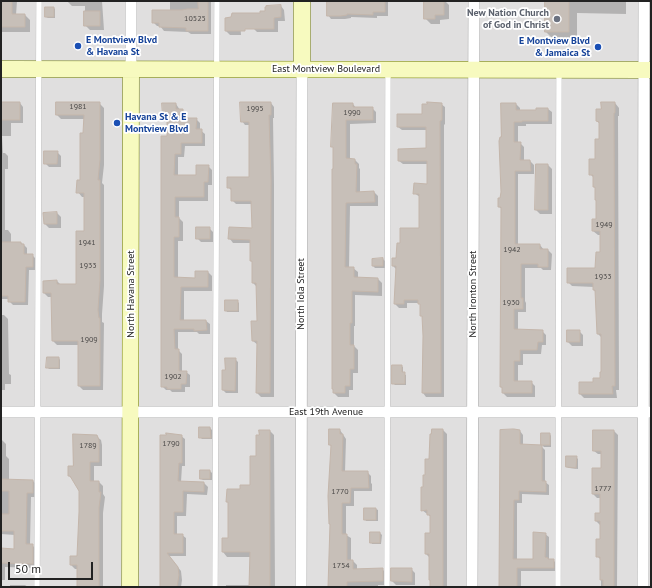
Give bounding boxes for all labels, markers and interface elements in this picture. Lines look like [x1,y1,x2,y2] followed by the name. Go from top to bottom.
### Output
[467,7,549,30] place label: New Nation Church of God in Christ
[184,14,206,24] house number: 10525
[552,14,562,24] marker: New Nation Church of God in Christ
[86,34,157,58] place label: E Montview Blvd & Havana St
[519,35,590,58] place label: E Montview Blvd & Jamaica St
[73,41,83,51] marker: E Montview Blvd & Havana St
[593,42,603,52] marker: E Montview Blvd & Jamaica St
[272,63,380,75] street label: East Montview Boulevard
[69,102,87,112] house number: 1981
[246,104,264,114] house number: 1995
[343,108,361,118] house number: 1990
[125,111,188,134] place label: Havana St & E Montview Blvd
[112,118,122,128] marker: Havana St & E Montview Blvd
[595,220,613,230] house number: 1949
[78,238,96,248] house number: 1941
[503,245,521,255] house number: 1942
[125,250,137,338] street label: North Havana Street
[467,251,479,337] street label: North Ironton Street
[295,258,307,330] street label: North Iola Street
[79,261,97,271] house number: 1933
[594,272,612,282] house number: 1933
[502,298,520,308] house number: 1930
[80,335,98,345] house number: 1909
[164,372,182,382] house number: 1902
[289,406,363,418] street label: East 19th Avenue
[162,439,180,449] house number: 1790
[79,441,97,451] house number: 1789
[594,484,612,494] house number: 1777
[331,487,349,497] house number: 1770
[10,554,95,580] scale bar
[15,561,41,576] text: 50 m
[332,561,350,571] house number: 1754

